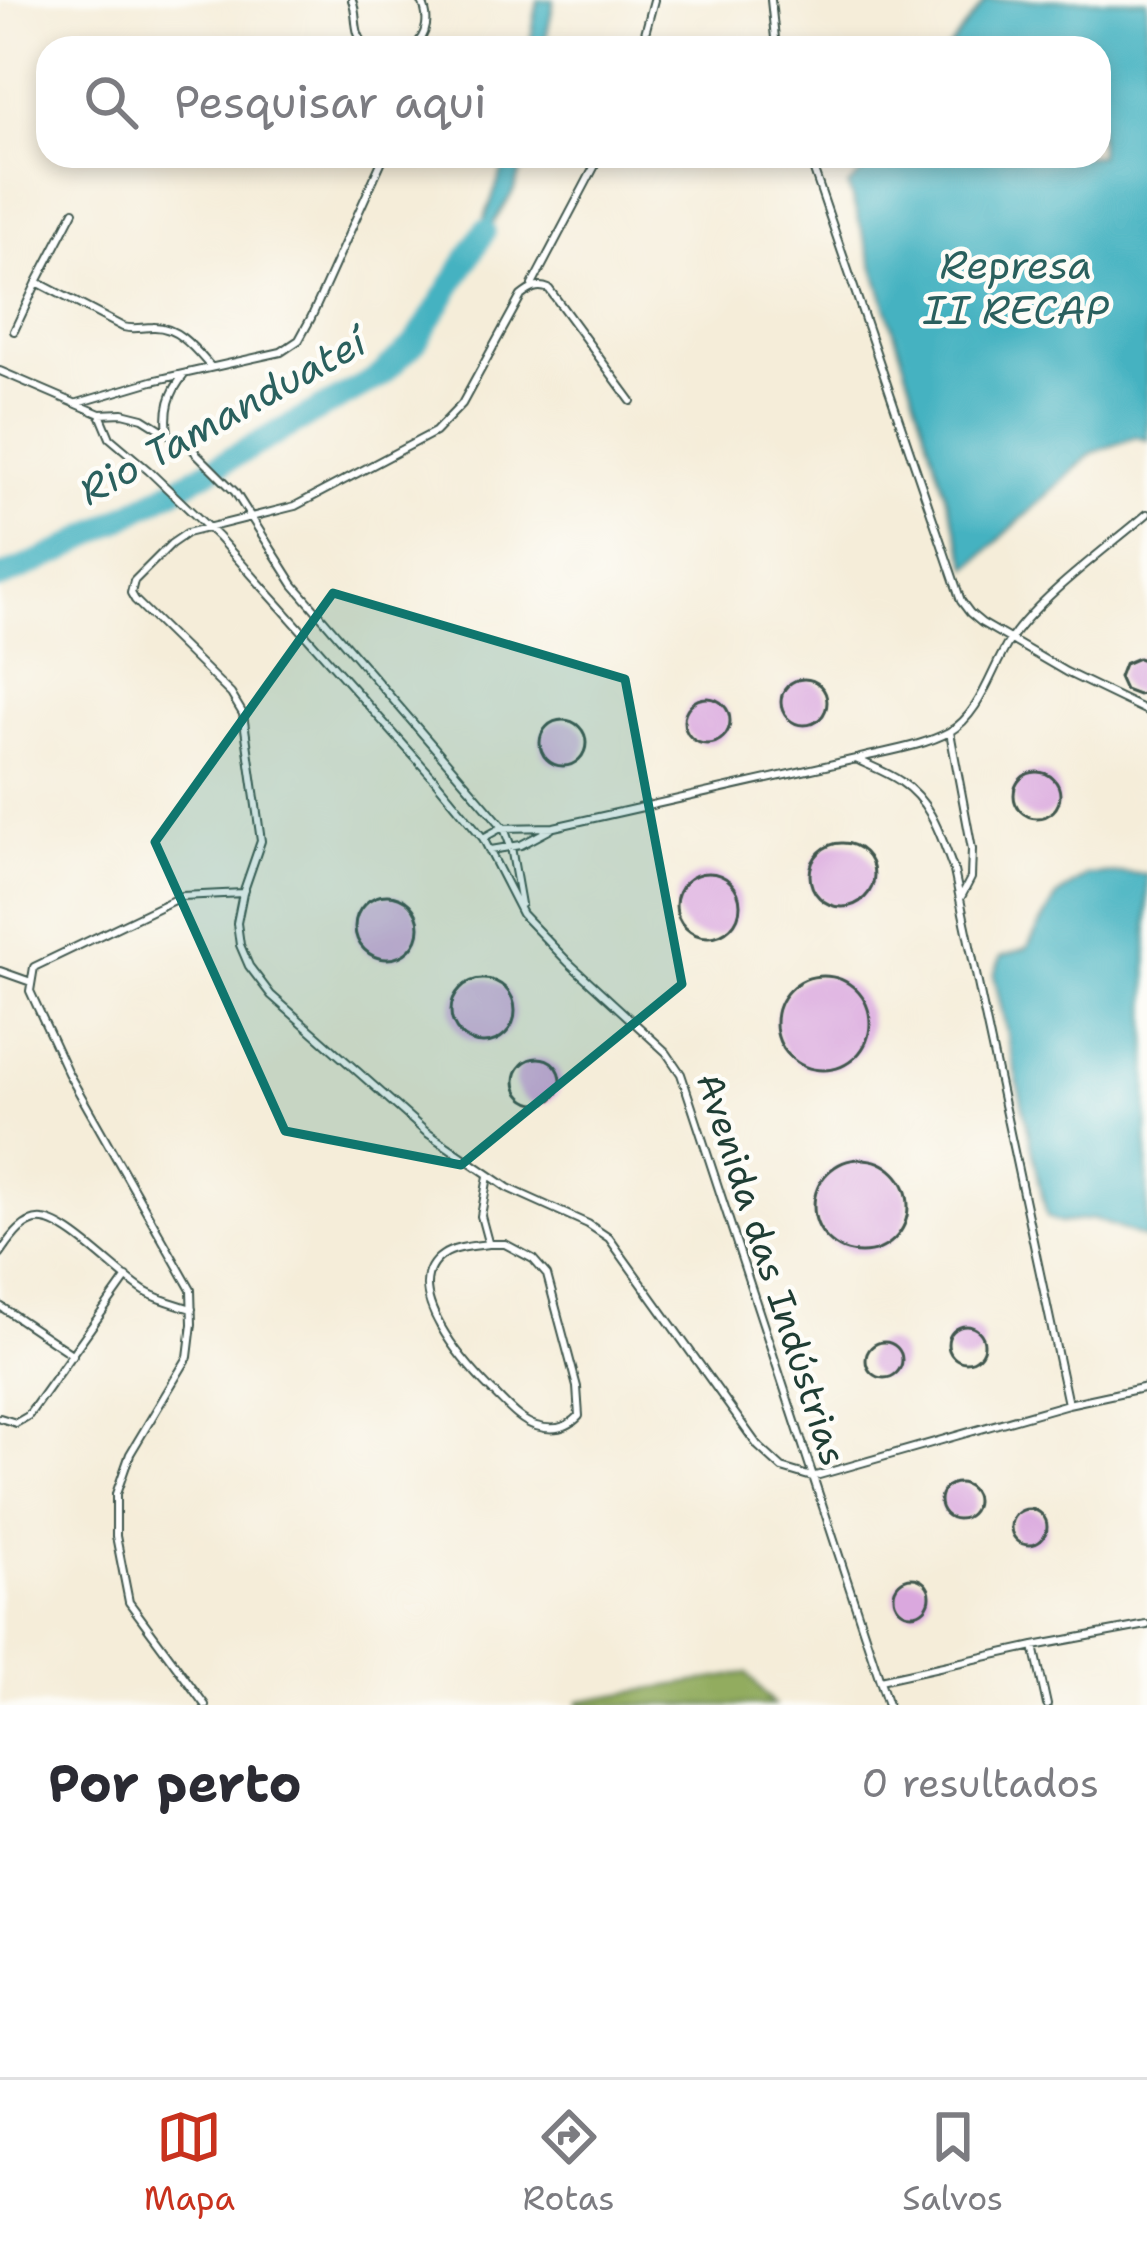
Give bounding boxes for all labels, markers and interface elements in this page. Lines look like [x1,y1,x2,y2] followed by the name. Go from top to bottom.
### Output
[36,36,1111,168] search box
[78,69,144,135] icon: search
[174,72,487,132] text: Pesquisar aqui
[922,239,1110,336] water label: Represa II RECAP
[69,314,378,516] water label: Rio Tamanduateí
[685,1067,858,1472] street label: Avenida das Indústrias
[48,1749,302,1817] text: Por perto
[861,1757,1099,1809] text: 0 resultados
[144,2104,235,2221] tab: Mapa
[523,2104,615,2221] tab: Rotas
[902,2104,1003,2221] tab: Salvos

